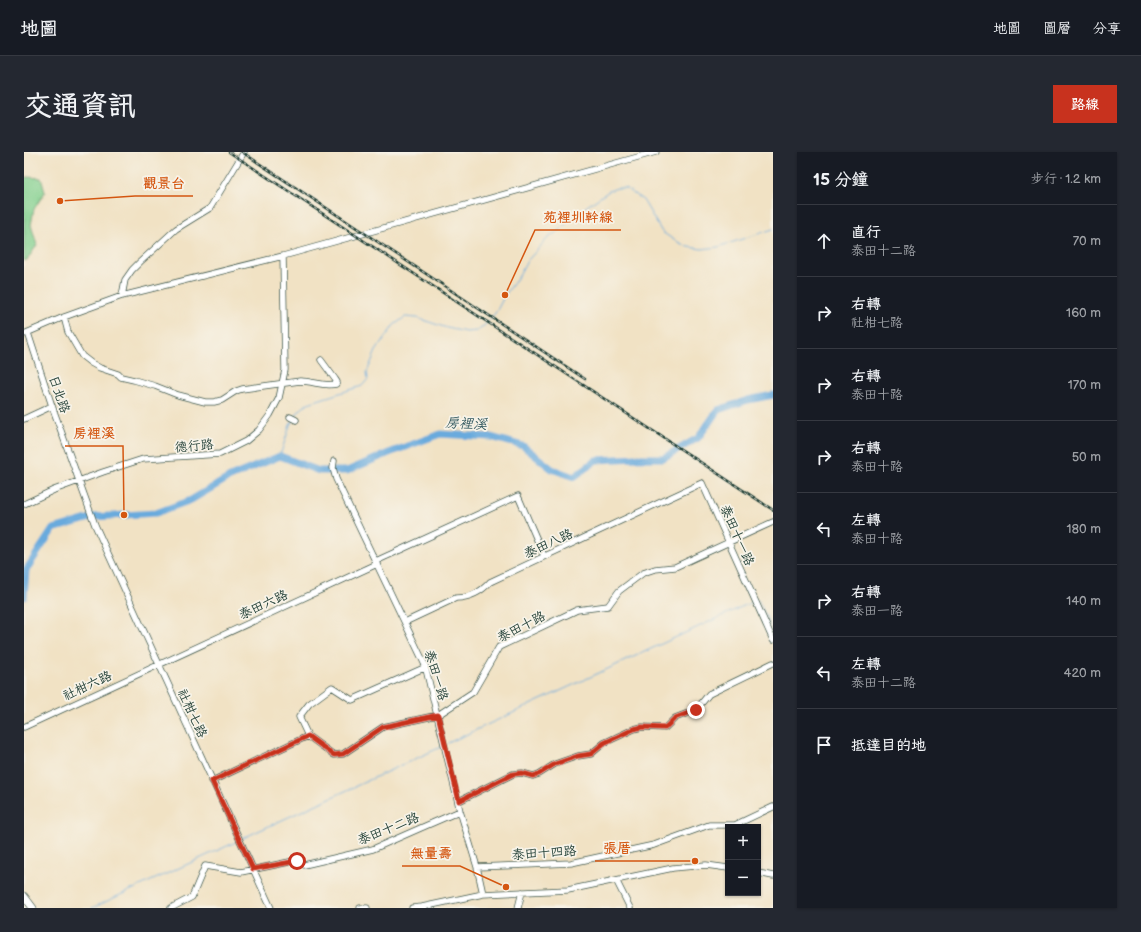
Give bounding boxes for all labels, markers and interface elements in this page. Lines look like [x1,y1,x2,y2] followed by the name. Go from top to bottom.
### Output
[20,18,58,41] text: 地圖
[993,20,1021,37] text: 地圖
[1043,20,1071,37] text: 圖層
[1093,20,1121,37] text: 分享
[1053,85,1117,123] button: 路線
[24,90,136,123] text: 交通資訊
[135,170,193,196] callout: 觀景台
[813,170,869,190] text: 15 分鐘
[1031,171,1101,187] text: 步行 · 1.2 km
[143,175,185,192] text: 觀景台
[535,204,621,230] callout: 苑裡圳幹線
[543,209,613,226] text: 苑裡圳幹線
[851,223,881,242] text: 直行
[813,230,835,252] icon: ahead
[1073,233,1101,249] text: 70 m
[851,243,916,259] text: 泰田十二路
[851,295,881,314] text: 右轉
[813,302,835,324] icon: right
[1066,305,1101,321] text: 160 m
[851,315,903,331] text: 社柑七路
[851,367,881,386] text: 右轉
[45,373,73,415] street label: 日北路
[813,374,835,396] icon: right
[1068,377,1101,393] text: 170 m
[851,387,903,403] text: 泰田十路
[445,414,488,433] water label: 房裡溪
[65,420,123,446] callout: 房裡溪
[73,425,115,442] text: 房裡溪
[174,436,214,456] street label: 德行路
[851,439,881,458] text: 右轉
[813,446,835,468] icon: right
[1072,449,1101,465] text: 50 m
[851,459,903,475] text: 泰田十路
[717,502,758,568] street label: 泰田十一路
[851,511,881,530] text: 左轉
[813,518,835,540] icon: left
[1066,521,1101,537] text: 180 m
[521,526,575,562] street label: 泰田八路
[851,531,903,547] text: 泰田十路
[851,583,881,602] text: 右轉
[236,587,290,623] street label: 泰田六路
[813,590,835,612] icon: right
[1066,593,1101,609] text: 140 m
[851,603,903,619] text: 泰田一路
[495,608,548,646] street label: 泰田十路
[421,648,451,703] street label: 泰田一路
[851,655,881,674] text: 左轉
[813,662,835,684] icon: left
[1063,665,1101,681] text: 420 m
[60,668,114,704] street label: 社柑六路
[851,675,916,691] text: 泰田十二路
[174,686,210,740] street label: 社柑七路
[687,701,705,719] route end
[813,734,835,756] icon: arrive
[851,736,926,755] text: 抵達目的地
[355,809,422,849] street label: 泰田十二路
[725,824,761,896] map controls
[725,824,761,860] button: +
[595,835,639,861] callout: 張厝
[402,840,460,866] callout: 無量壽
[603,840,631,857] text: 張厝
[511,843,577,863] street label: 泰田十四路
[410,845,452,862] text: 無量壽
[288,852,306,870] route start
[725,860,761,896] button: −

